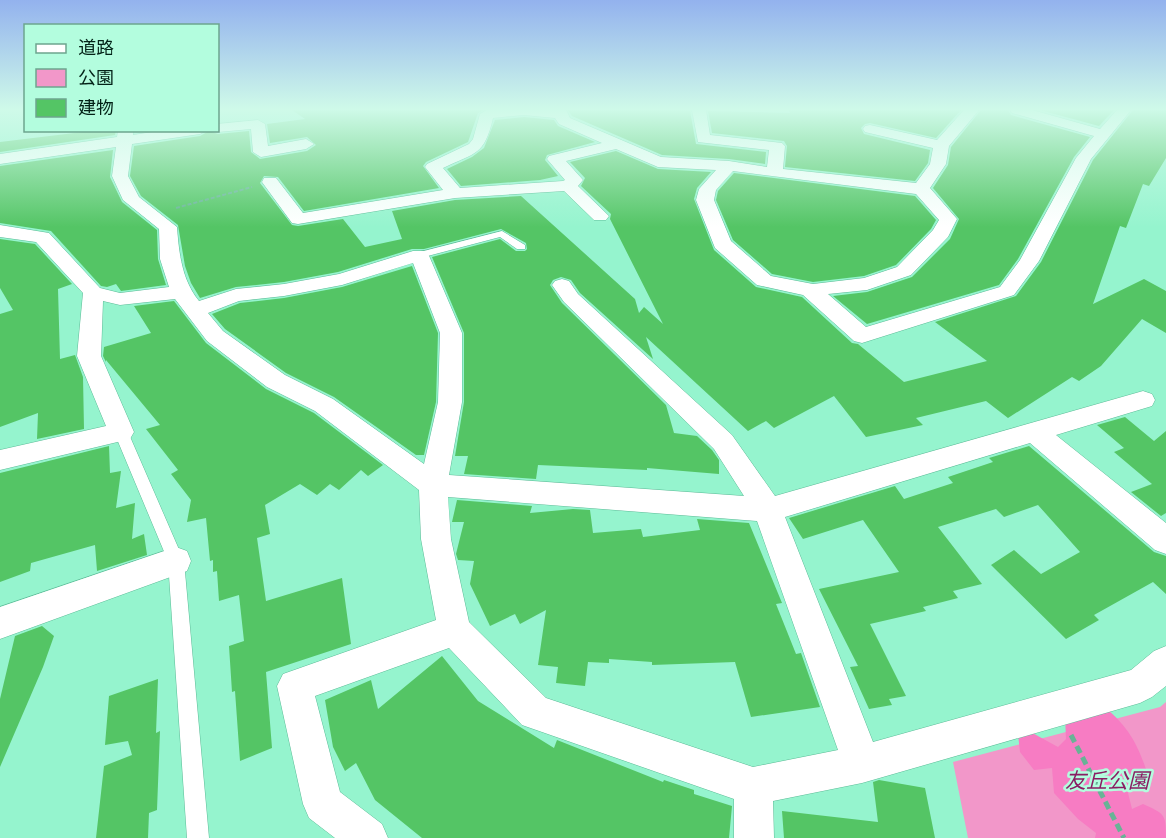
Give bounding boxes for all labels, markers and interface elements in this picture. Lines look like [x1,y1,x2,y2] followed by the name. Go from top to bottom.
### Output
[24,24,219,132] legend
[78,38,114,58] text: 道路
[78,68,114,88] text: 公園
[78,98,114,118] text: 建物
[1065,769,1152,793] park label: 友丘公園

